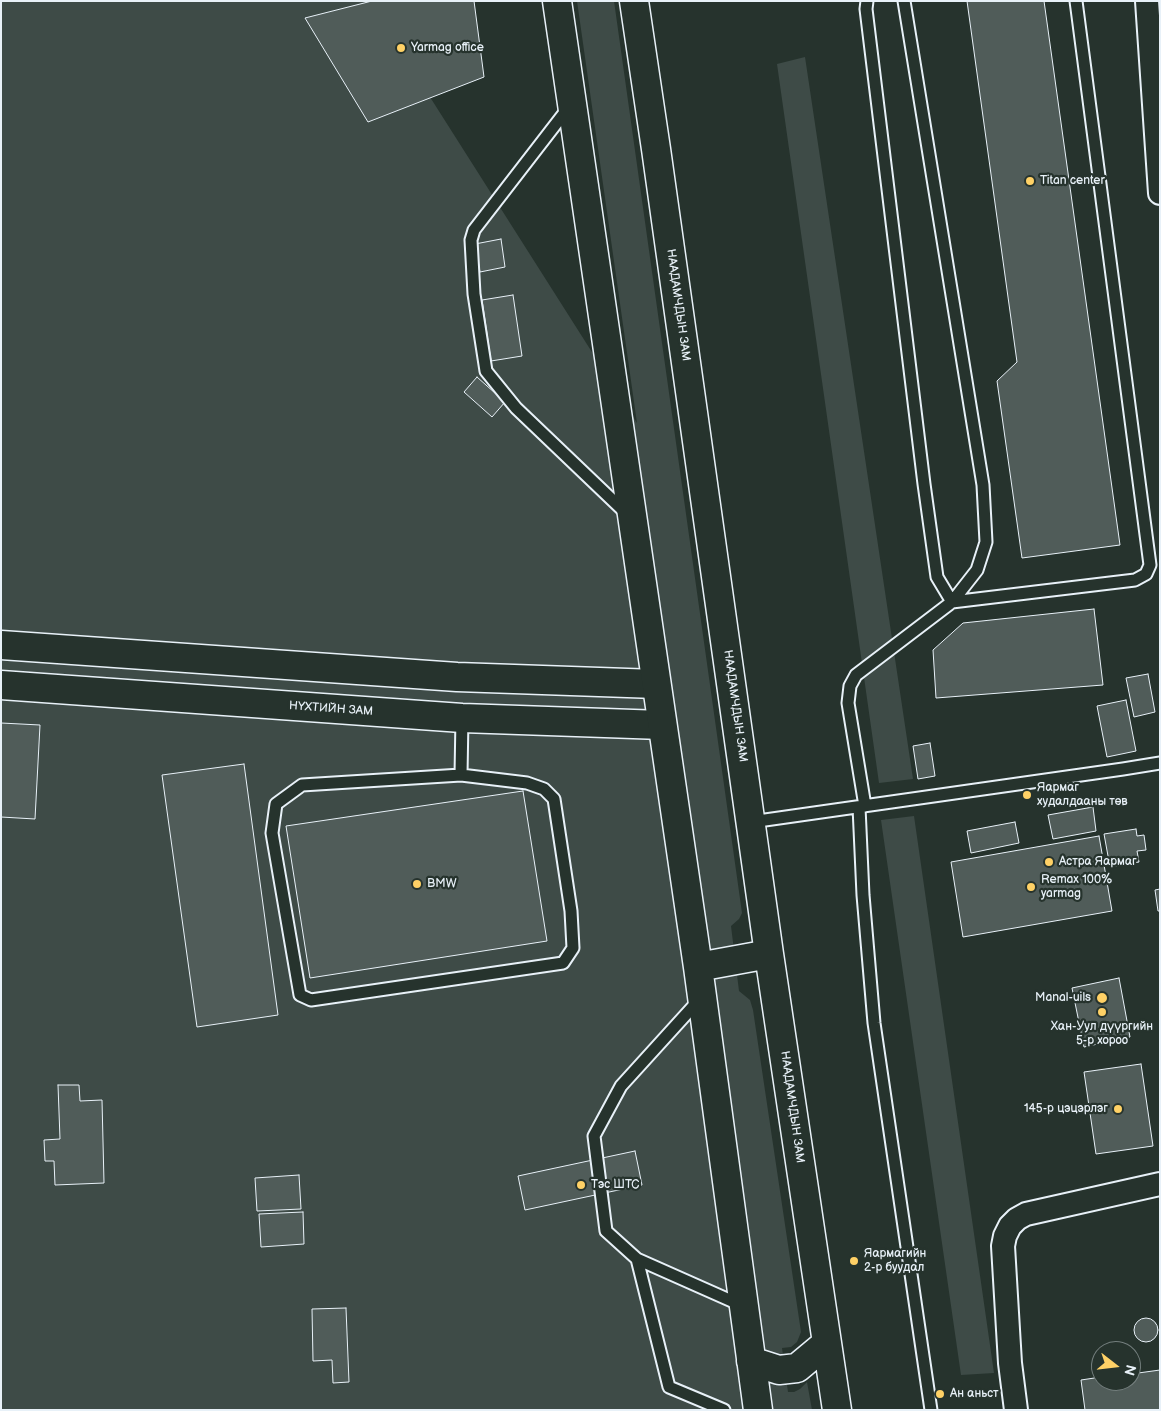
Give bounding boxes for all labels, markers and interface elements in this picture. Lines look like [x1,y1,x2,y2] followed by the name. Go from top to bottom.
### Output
[411,41,484,55] place label: Yarmag office
[395,42,407,54] marker: Yarmag office
[1040,174,1105,188] place label: Titan center
[1024,175,1036,187] marker: Titan center
[663,248,693,362] street label: НААДАМЧДЫН ЗАМ
[720,649,750,763] street label: НААДАМЧДЫН ЗАМ
[288,699,374,719] street label: НҮХТИЙН ЗАМ
[1037,781,1128,809] place label: Яармаг худалдааны төв
[1021,789,1033,801] marker: Яармаг худалдааны төв
[1059,855,1137,869] place label: Астра Яармаг
[1043,856,1055,868] marker: Астра Яармаг
[1041,873,1112,901] place label: Remax 100% yarmag
[427,877,457,891] place label: BMW
[411,878,423,890] marker: BMW
[1025,881,1037,893] marker: Remax 100% yarmag
[1035,991,1091,1005] place label: Manal-uils
[1095,991,1109,1005] marker: Manal-uils
[1096,1006,1108,1018] marker: Хан-Уул дүүргийн 5-р хороо
[1051,1020,1153,1048] place label: Хан-Уул дүүргийн 5-р хороо
[777,1050,807,1164] street label: НААДАМЧДЫН ЗАМ
[1024,1102,1108,1116] place label: 145-р цэцэрлэг
[1112,1103,1124,1115] marker: 145-р цэцэрлэг
[591,1178,639,1192] place label: Тэс ШТС
[575,1179,587,1191] marker: Тэс ШТС
[864,1247,926,1275] place label: Яармагийн 2-р буудал
[848,1255,860,1267] marker: Яармагийн 2-р буудал
[1091,1341,1141,1391] north arrow
[1120,1363,1140,1377] text: N
[950,1387,999,1401] place label: Ан аньст
[934,1388,946,1400] marker: Ан аньст

